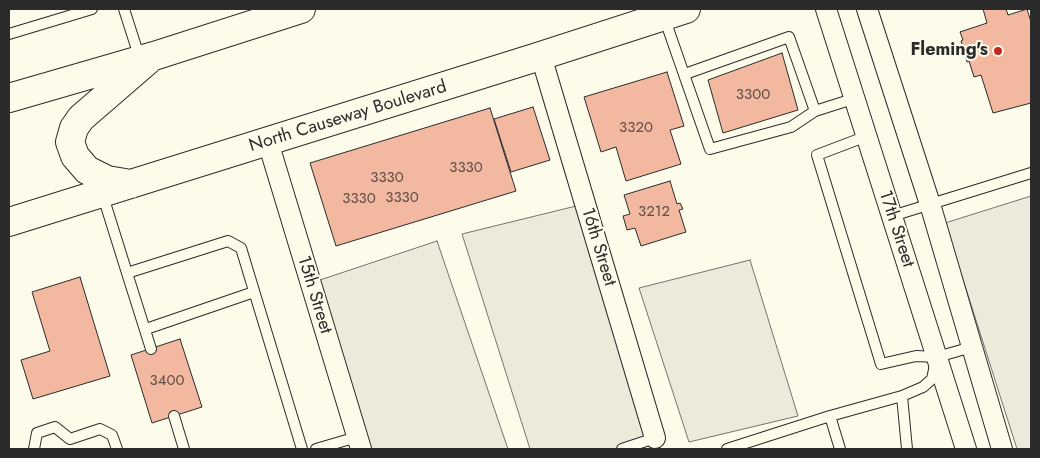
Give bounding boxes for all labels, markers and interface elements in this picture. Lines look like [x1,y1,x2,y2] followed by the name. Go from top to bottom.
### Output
[910,40,988,62] place label: Fleming's
[992,45,1004,57] marker: Fleming's
[247,77,449,157] street label: North Causeway Boulevard
[736,86,770,104] house number: 3300
[619,119,653,137] house number: 3320
[449,159,483,177] house number: 3330
[370,169,404,187] house number: 3330
[873,188,919,270] street label: 17th Street
[385,189,419,207] house number: 3330
[342,190,376,208] house number: 3330
[638,203,670,221] house number: 3212
[576,205,620,289] street label: 16th Street
[292,253,336,337] street label: 15th Street
[150,372,184,390] house number: 3400

